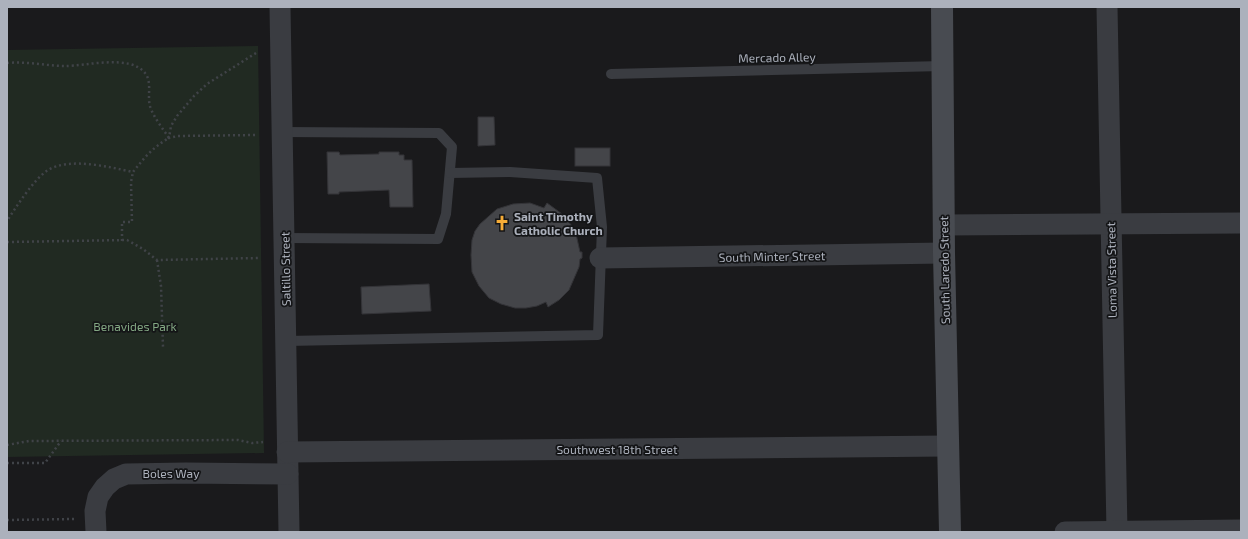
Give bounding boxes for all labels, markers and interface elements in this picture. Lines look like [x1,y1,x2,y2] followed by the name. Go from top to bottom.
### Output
[738,49,817,65] street label: Mercado Alley
[514,209,603,237] place label: Saint Timothy Catholic Church
[493,214,511,232] church icon: Saint Timothy Catholic Church
[936,215,952,324] street label: South Laredo Street
[1103,221,1119,318] street label: Loma Vista Street
[277,231,293,306] street label: Saltillo Street
[719,248,826,264] street label: South Minter Street
[93,319,177,333] park label: Benavides Park
[556,442,678,456] street label: Southwest 18th Street
[142,466,200,480] street label: Boles Way

